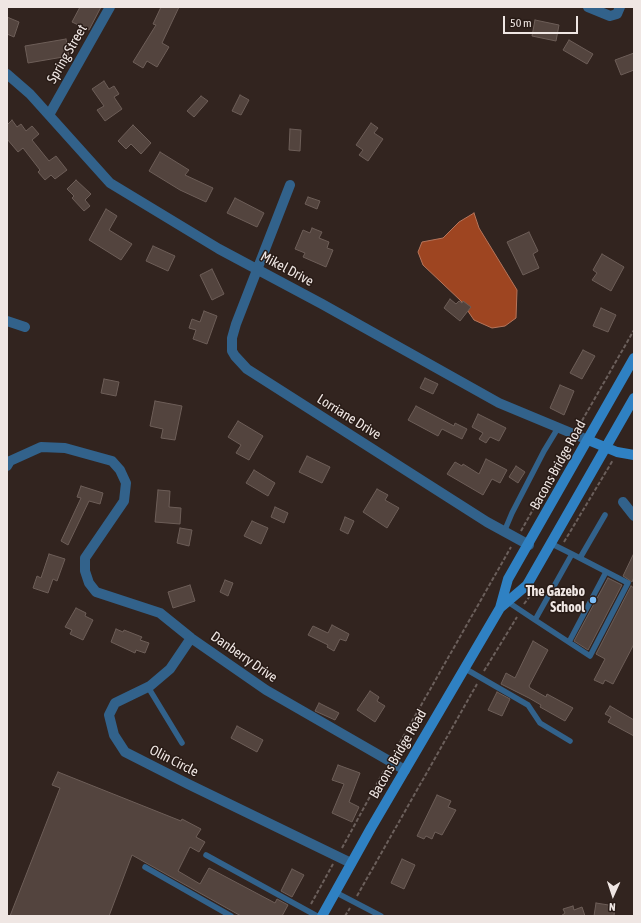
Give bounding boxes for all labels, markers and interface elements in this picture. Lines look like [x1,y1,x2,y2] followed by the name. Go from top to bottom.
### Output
[505,8,580,34] scale bar
[510,16,532,30] text: 50 m
[43,22,91,86] street label: Spring Street
[258,248,316,290] street label: Mikel Drive
[314,391,384,443] street label: Lorriane Drive
[526,417,590,513] street label: Bacons Bridge Road
[526,584,585,616] place label: The Gazebo School
[588,595,598,605] marker: The Gazebo School
[208,628,280,686] street label: Danberry Drive
[366,707,430,801] street label: Bacons Bridge Road
[147,742,201,780] street label: Olin Circle
[593,875,633,915] north arrow
[609,901,616,913] text: N

